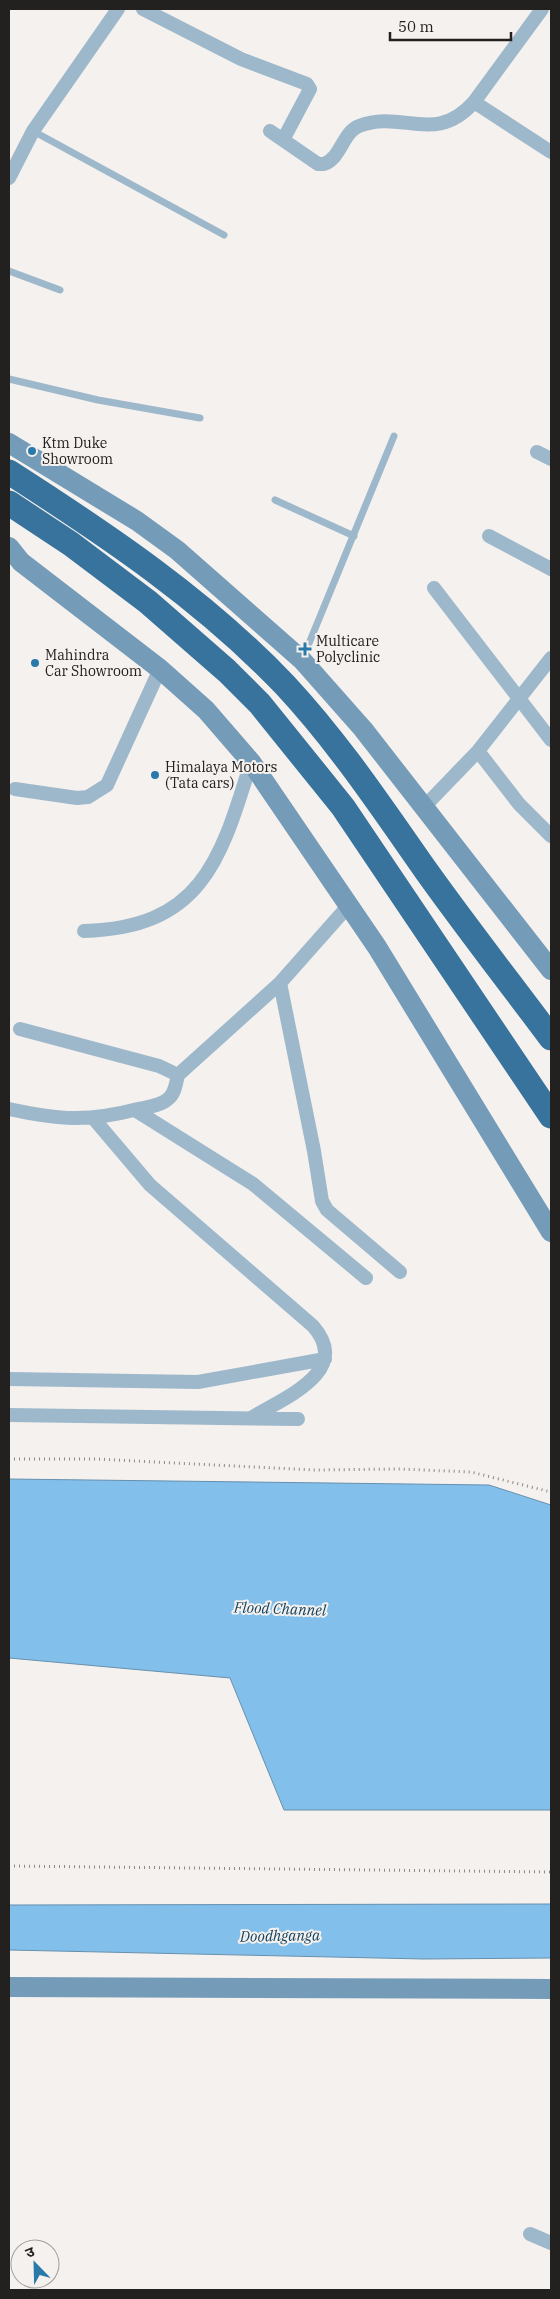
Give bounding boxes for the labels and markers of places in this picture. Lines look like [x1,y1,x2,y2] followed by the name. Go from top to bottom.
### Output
[42,434,113,468] place label: Ktm Duke Showroom
[26,445,38,457] marker: Ktm Duke Showroom
[316,632,380,666] place label: Multicare Polyclinic
[298,642,312,656] marker: Multicare Polyclinic
[45,646,142,680] place label: Mahindra Car Showroom
[29,657,41,669] marker: Mahindra Car Showroom
[165,758,277,792] place label: Himalaya Motors (Tata cars)
[149,769,161,781] marker: Himalaya Motors (Tata cars)

